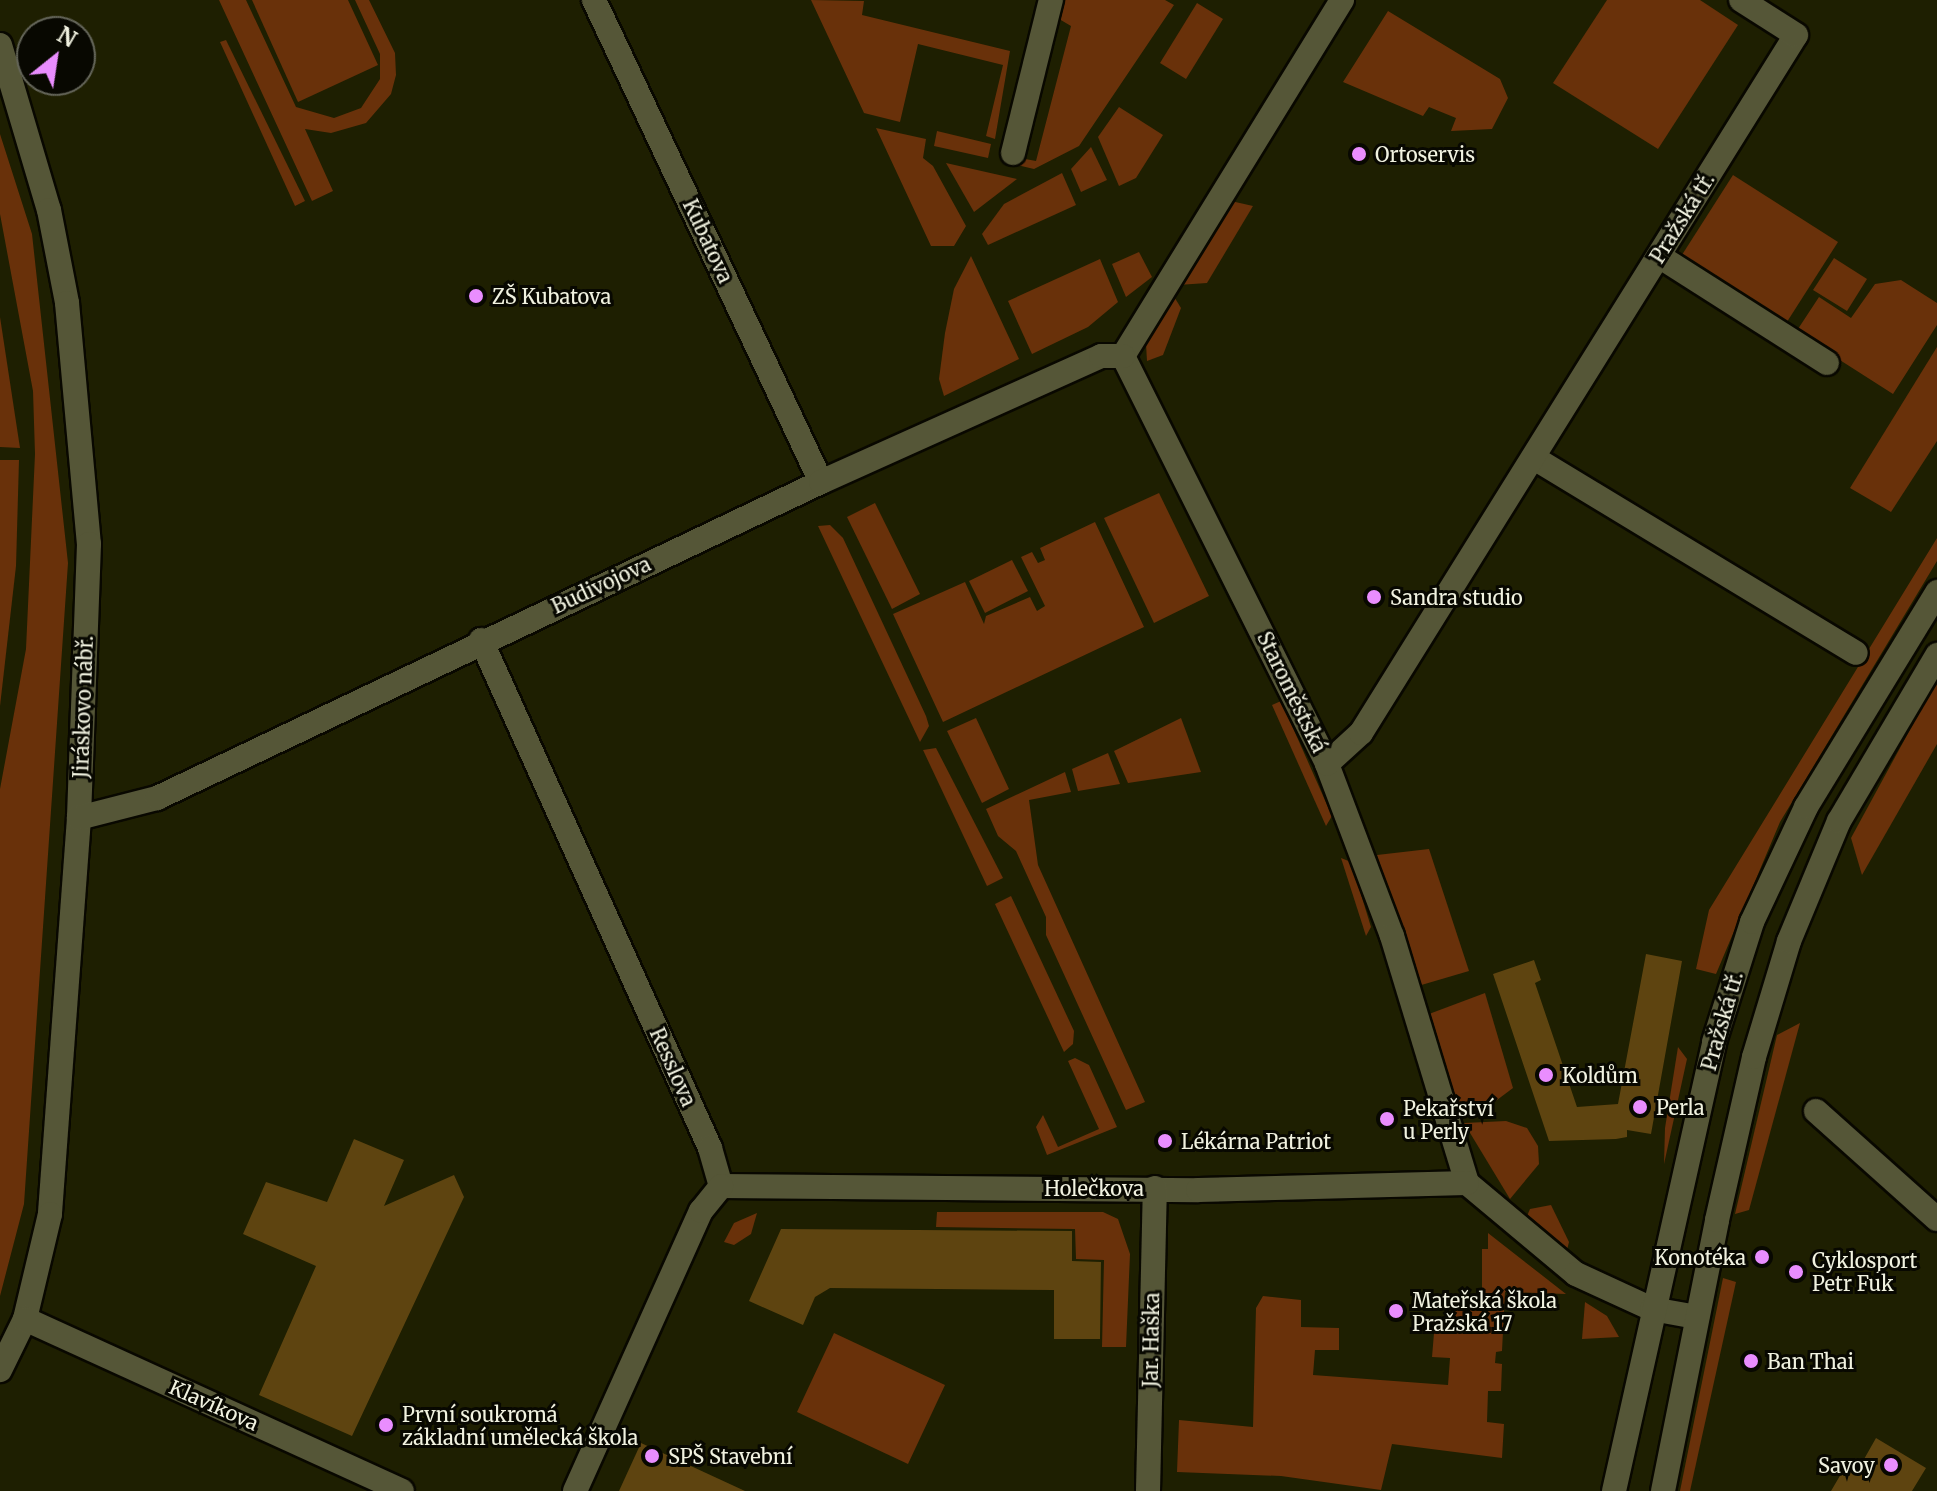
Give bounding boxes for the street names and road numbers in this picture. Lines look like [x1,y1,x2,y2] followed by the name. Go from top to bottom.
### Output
[1645,168,1719,268] street label: Pražská tř.
[678,195,738,287] street label: Kubatova
[548,552,654,618] street label: Budivojova
[1252,628,1332,756] street label: Staroměstská
[69,635,97,779] street label: Jiráskovo nábř.
[1696,969,1748,1073] street label: Pražská tř.
[645,1024,701,1110] street label: Resslova
[1044,1176,1144,1200] street label: Holečkova
[1138,1292,1164,1388] street label: Jar. Haška
[166,1375,262,1435] street label: Klavíkova

